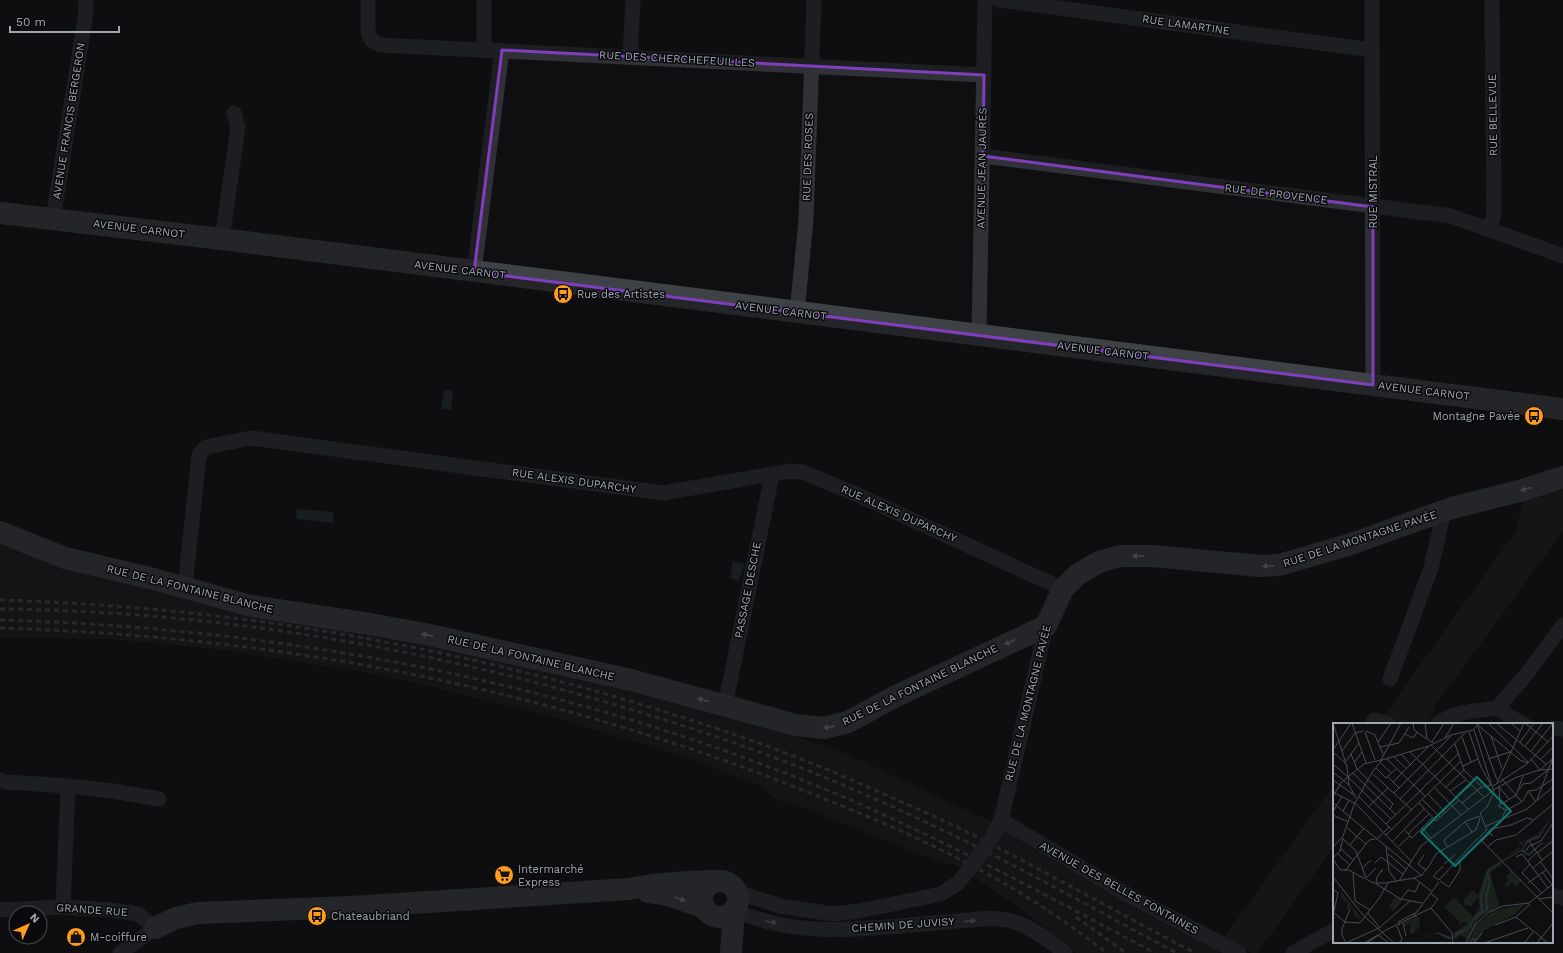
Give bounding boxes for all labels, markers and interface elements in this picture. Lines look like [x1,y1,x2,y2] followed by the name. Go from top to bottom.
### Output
[10,8,119,34] scale bar
[1141,12,1231,38] street label: RUE LAMARTINE
[16,15,46,29] text: 50 m
[50,42,88,200] street label: AVENUE FRANCIS BERGERON
[599,48,755,70] street label: RUE DES CHERCHEFEUILLES
[1486,74,1500,156] street label: RUE BELLEVUE
[973,107,990,229] street label: AVENUE JEAN JAURÈS
[800,113,816,201] street label: RUE DES ROSES
[1367,155,1380,229] street label: RUE MISTRAL
[1224,181,1328,207] street label: RUE DE PROVENCE
[92,217,186,241] street label: AVENUE CARNOT
[413,258,507,282] street label: AVENUE CARNOT
[552,283,574,305] bus stop icon: Rue des Artistes
[577,288,665,301] place label: Rue des Artistes
[734,299,828,323] street label: AVENUE CARNOT
[1056,339,1150,363] street label: AVENUE CARNOT
[1377,379,1471,403] street label: AVENUE CARNOT
[1523,405,1545,427] bus stop icon: Montagne Pavée
[1433,410,1520,423] place label: Montagne Pavée
[511,466,638,496] street label: RUE ALEXIS DUPARCHY
[839,483,960,546] street label: RUE ALEXIS DUPARCHY
[1520,486,1532,492] one-way arrow
[1281,507,1438,570] street label: RUE DE LA MONTAGNE PAVÉE
[732,541,764,639] street label: PASSAGE DESCHE
[1131,553,1144,559] one-way arrow
[105,562,275,616] street label: RUE DE LA FONTAINE BLANCHE
[1262,562,1274,569] one-way arrow
[1001,623,1054,783] street label: RUE DE LA MONTAGNE PAVÉE
[421,631,433,637] one-way arrow
[446,632,616,684] street label: RUE DE LA FONTAINE BLANCHE
[1004,639,1016,645] one-way arrow
[840,642,1000,728] street label: RUE DE LA FONTAINE BLANCHE
[697,697,709,703] one-way arrow
[1333,723,1553,943] inset map
[823,724,836,730] one-way arrow
[1037,839,1201,937] street label: AVENUE DES BELLES FONTAINES
[518,863,584,889] place label: Intermarché Express
[493,864,515,886] supermarket icon: Intermarché Express
[675,896,687,902] one-way arrow
[56,901,128,919] street label: GRANDE RUE
[8,905,48,945] north arrow
[306,905,328,927] bus stop icon: Chateaubriand
[331,910,410,923] place label: Chateaubriand
[27,911,42,926] text: N
[851,915,956,935] street label: CHEMIN DE JUVISY
[964,917,976,924] one-way arrow
[765,920,777,926] one-way arrow
[65,926,87,948] shop icon: M-coiffure
[90,931,147,944] place label: M-coiffure

